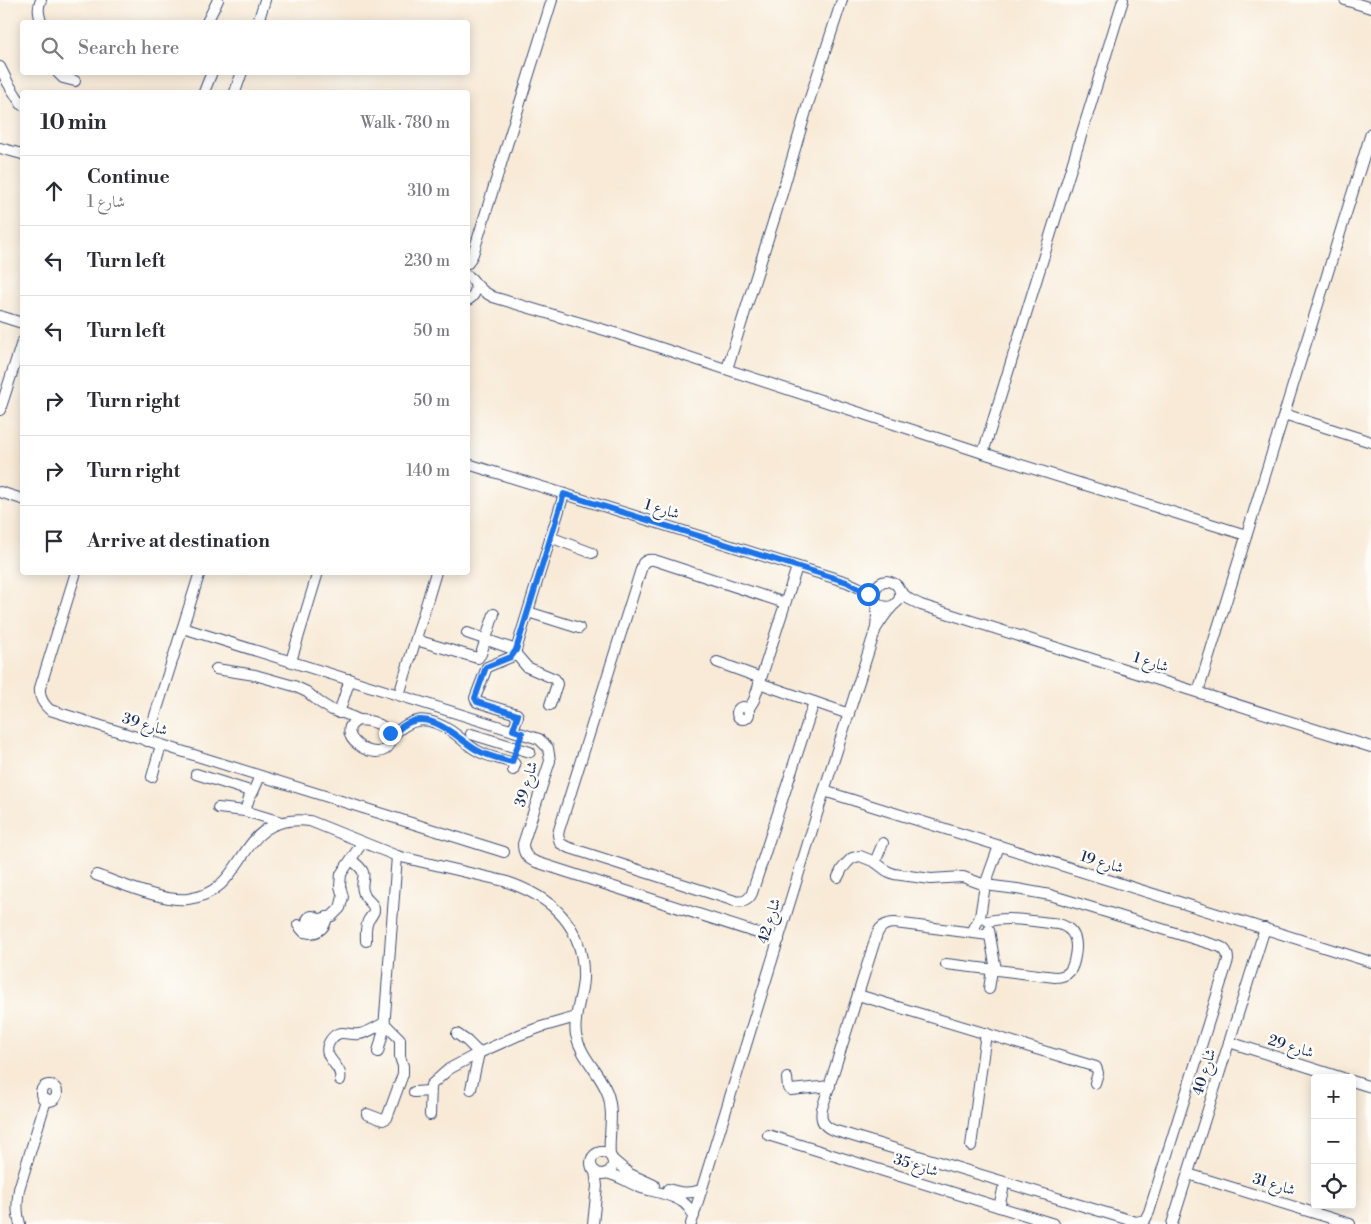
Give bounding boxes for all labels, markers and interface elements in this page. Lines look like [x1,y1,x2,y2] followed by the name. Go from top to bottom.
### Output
[20,20,470,75] search box
[38,34,66,62] icon: search
[78,36,179,60] text: Search here
[40,110,107,136] text: 10 min
[361,113,450,133] text: Walk · 780 m
[87,165,170,189] text: Continue
[40,177,68,205] icon: ahead
[407,181,450,201] text: 310 m
[87,192,125,212] text: شارع 1
[40,247,68,275] icon: left
[87,249,166,273] text: Turn left
[404,251,450,271] text: 230 m
[40,317,68,345] icon: left
[87,319,166,343] text: Turn left
[413,321,450,341] text: 50 m
[40,387,68,415] icon: right
[87,389,180,413] text: Turn right
[413,391,450,411] text: 50 m
[40,457,68,485] icon: right
[87,459,180,483] text: Turn right
[406,461,450,481] text: 140 m
[641,495,682,527] street label: شارع 1
[40,527,68,555] icon: arrive
[87,529,270,553] text: Arrive at destination
[857,583,880,606] route start
[1130,648,1171,680] street label: شارع 1
[119,709,170,743] street label: شارع 39
[379,722,402,745] route end
[511,759,545,810] street label: شارع 39
[1077,847,1126,881] street label: شارع 19
[754,896,788,947] street label: شارع 42
[1265,1031,1316,1065] street label: شارع 29
[1188,1046,1223,1099] street label: شارع 40
[1311,1074,1356,1209] map controls
[1311,1074,1356,1119] button: +
[1311,1119,1356,1164] button: −
[890,1150,940,1184] street label: شارع 35
[1311,1164,1356,1209] button: locate
[1249,1169,1297,1203] street label: شارع 31

